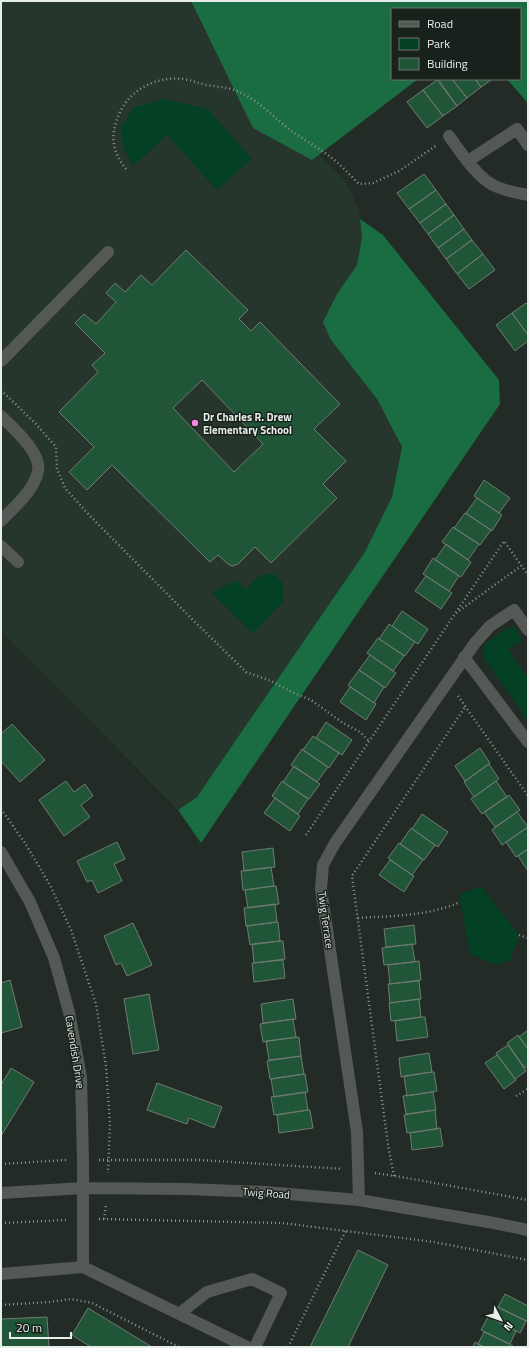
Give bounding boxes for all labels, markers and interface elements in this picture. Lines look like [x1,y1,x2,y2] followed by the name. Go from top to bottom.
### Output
[391,8,521,80] legend
[427,14,453,33] text: Road
[427,34,450,53] text: Park
[427,54,468,73] text: Building
[203,409,292,438] place label: Dr Charles R. Drew Elementary School
[190,418,200,428] marker: Dr Charles R. Drew Elementary School
[314,890,338,950] street label: Twig Terrace
[61,1014,89,1090] street label: Cavendish Drive
[242,1183,291,1203] street label: Twig Road
[481,1300,521,1340] north arrow
[10,1314,71,1340] scale bar
[16,1318,42,1337] text: 20 m
[500,1318,517,1335] text: N

